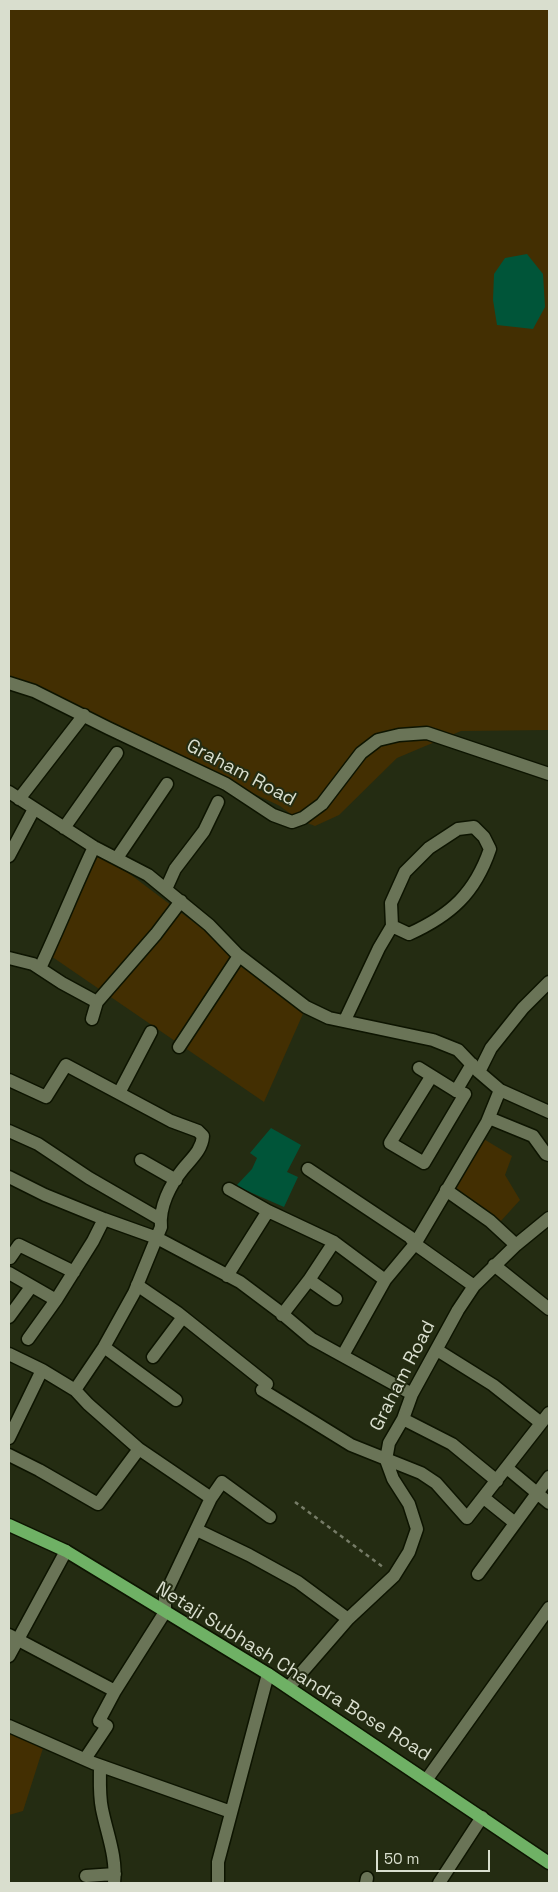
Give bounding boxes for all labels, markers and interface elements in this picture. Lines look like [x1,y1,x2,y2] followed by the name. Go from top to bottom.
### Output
[182,735,300,811] street label: Graham Road
[365,1317,441,1435] street label: Graham Road
[151,1577,435,1767] street label: Netaji Subhash Chandra Bose Road
[378,1840,492,1872] scale bar
[384,1849,419,1868] text: 50 m

